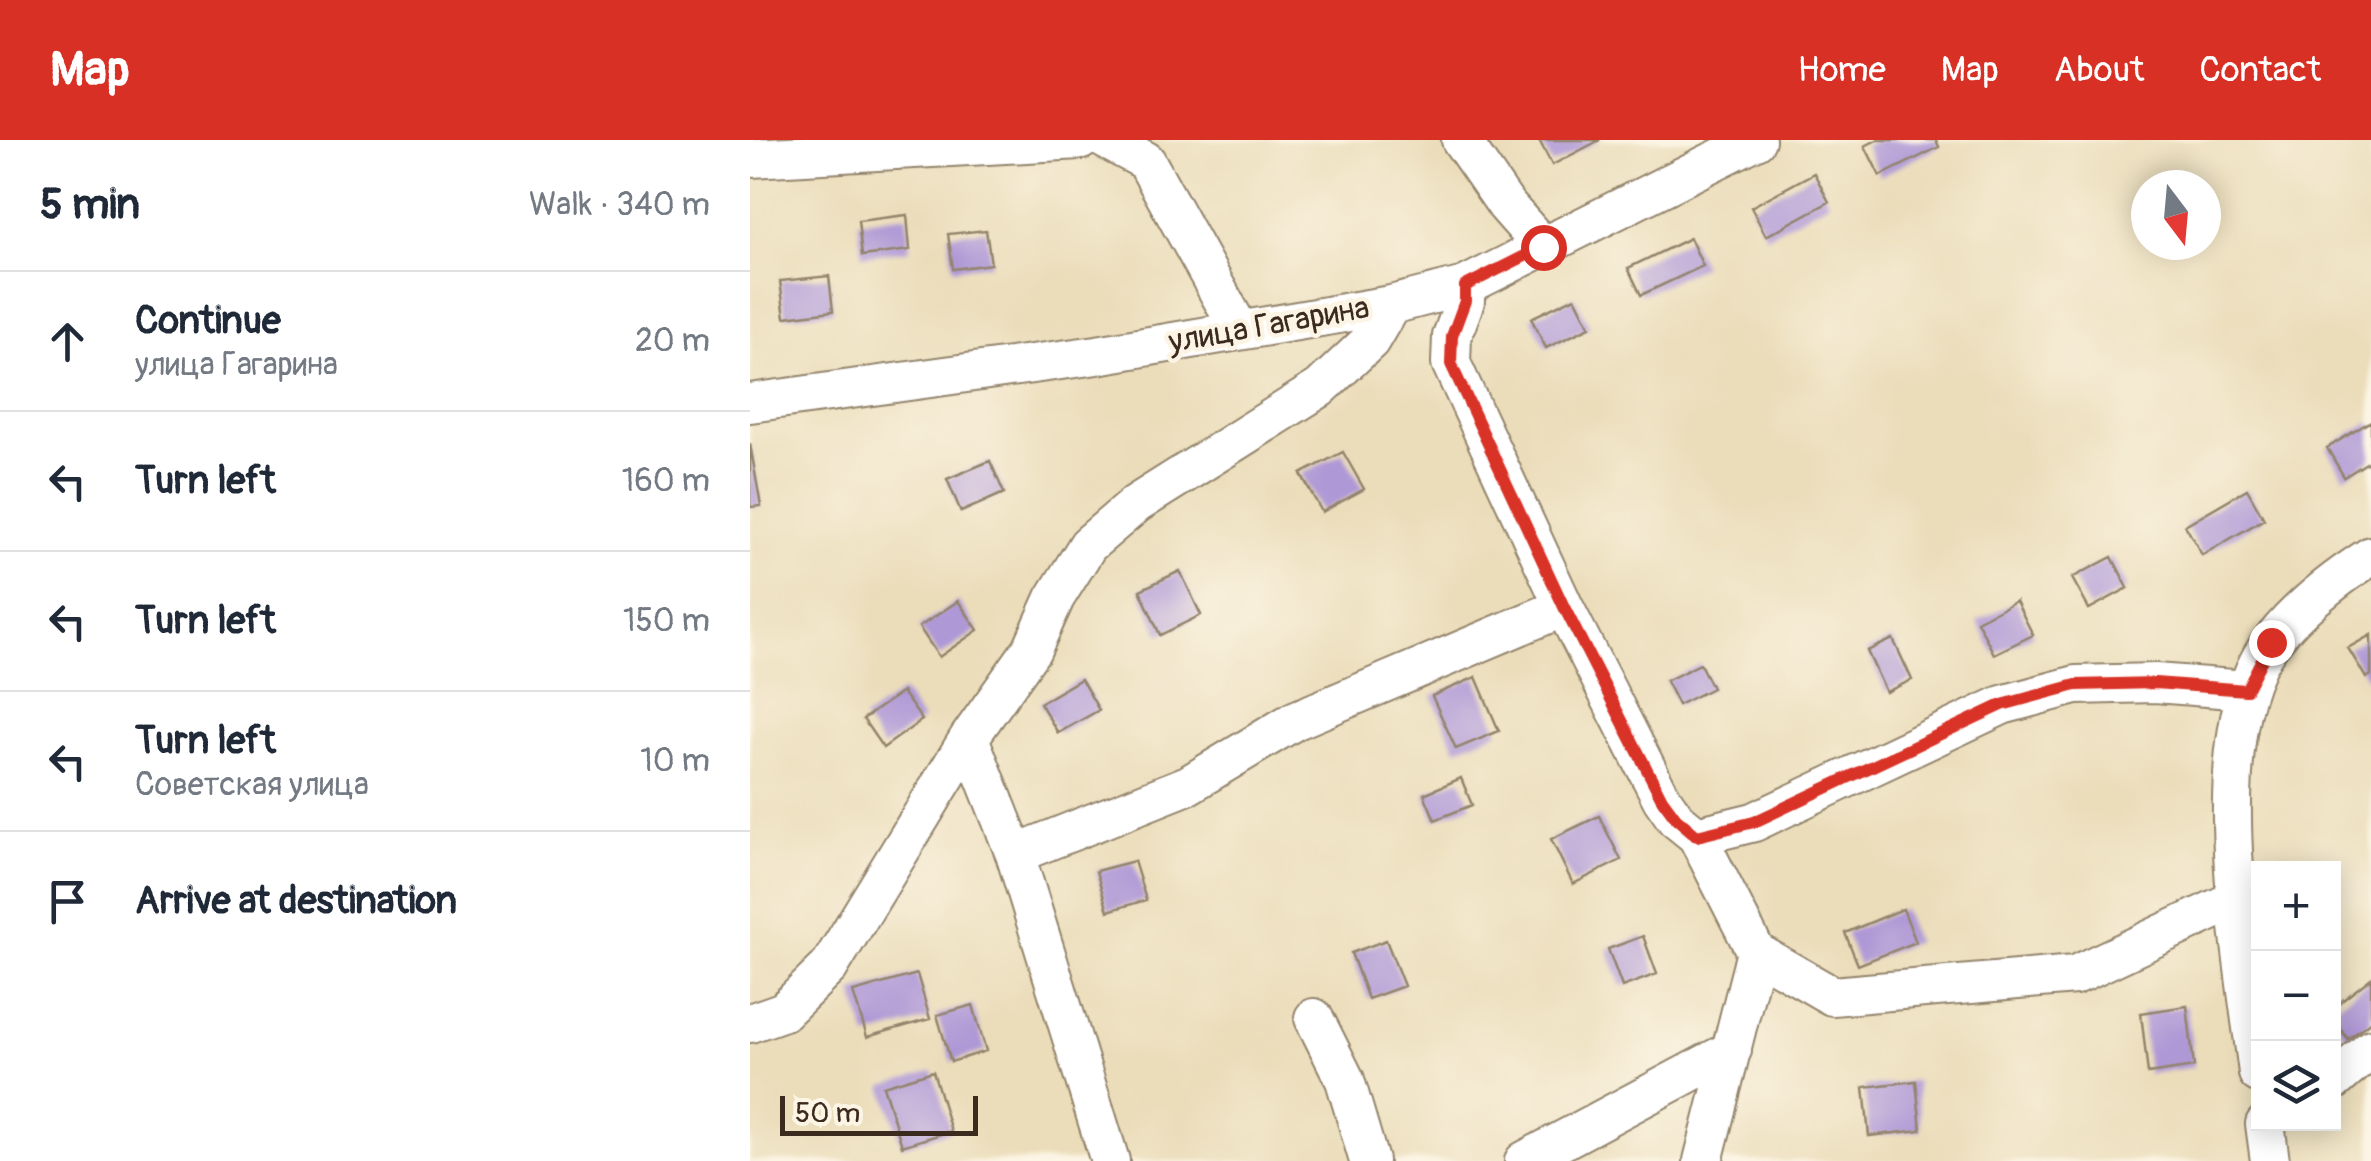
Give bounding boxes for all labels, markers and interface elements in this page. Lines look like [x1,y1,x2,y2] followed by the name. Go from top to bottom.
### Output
[50,40,130,100] text: Map
[1798,48,1886,92] text: Home
[1941,48,1999,92] text: Map
[2054,48,2144,92] text: About
[2199,48,2321,92] text: Contact
[2131,170,2221,260] north arrow
[40,179,140,231] text: 5 min
[529,185,710,225] text: Walk · 340 m
[1521,225,1567,271] route start
[1165,288,1372,362] street label: улица Гагарина
[135,297,281,345] text: Continue
[40,314,95,369] icon: ahead
[635,321,710,361] text: 20 m
[135,345,338,385] text: улица Гагарина
[40,454,95,509] icon: left
[135,457,276,505] text: Turn left
[622,461,710,501] text: 160 m
[40,594,95,649] icon: left
[135,597,276,645] text: Turn left
[623,601,710,641] text: 150 m
[2249,620,2295,666] route end
[135,717,276,765] text: Turn left
[40,734,95,789] icon: left
[640,741,710,781] text: 10 m
[135,765,369,805] text: Советская улица
[2251,861,2341,1131] map controls
[2251,861,2341,951] button: +
[40,874,95,929] icon: arrive
[135,877,457,925] text: Arrive at destination
[2251,951,2341,1041] button: −
[2251,1041,2341,1131] button: layers
[780,1091,978,1136] scale bar
[795,1096,860,1131] text: 50 m

